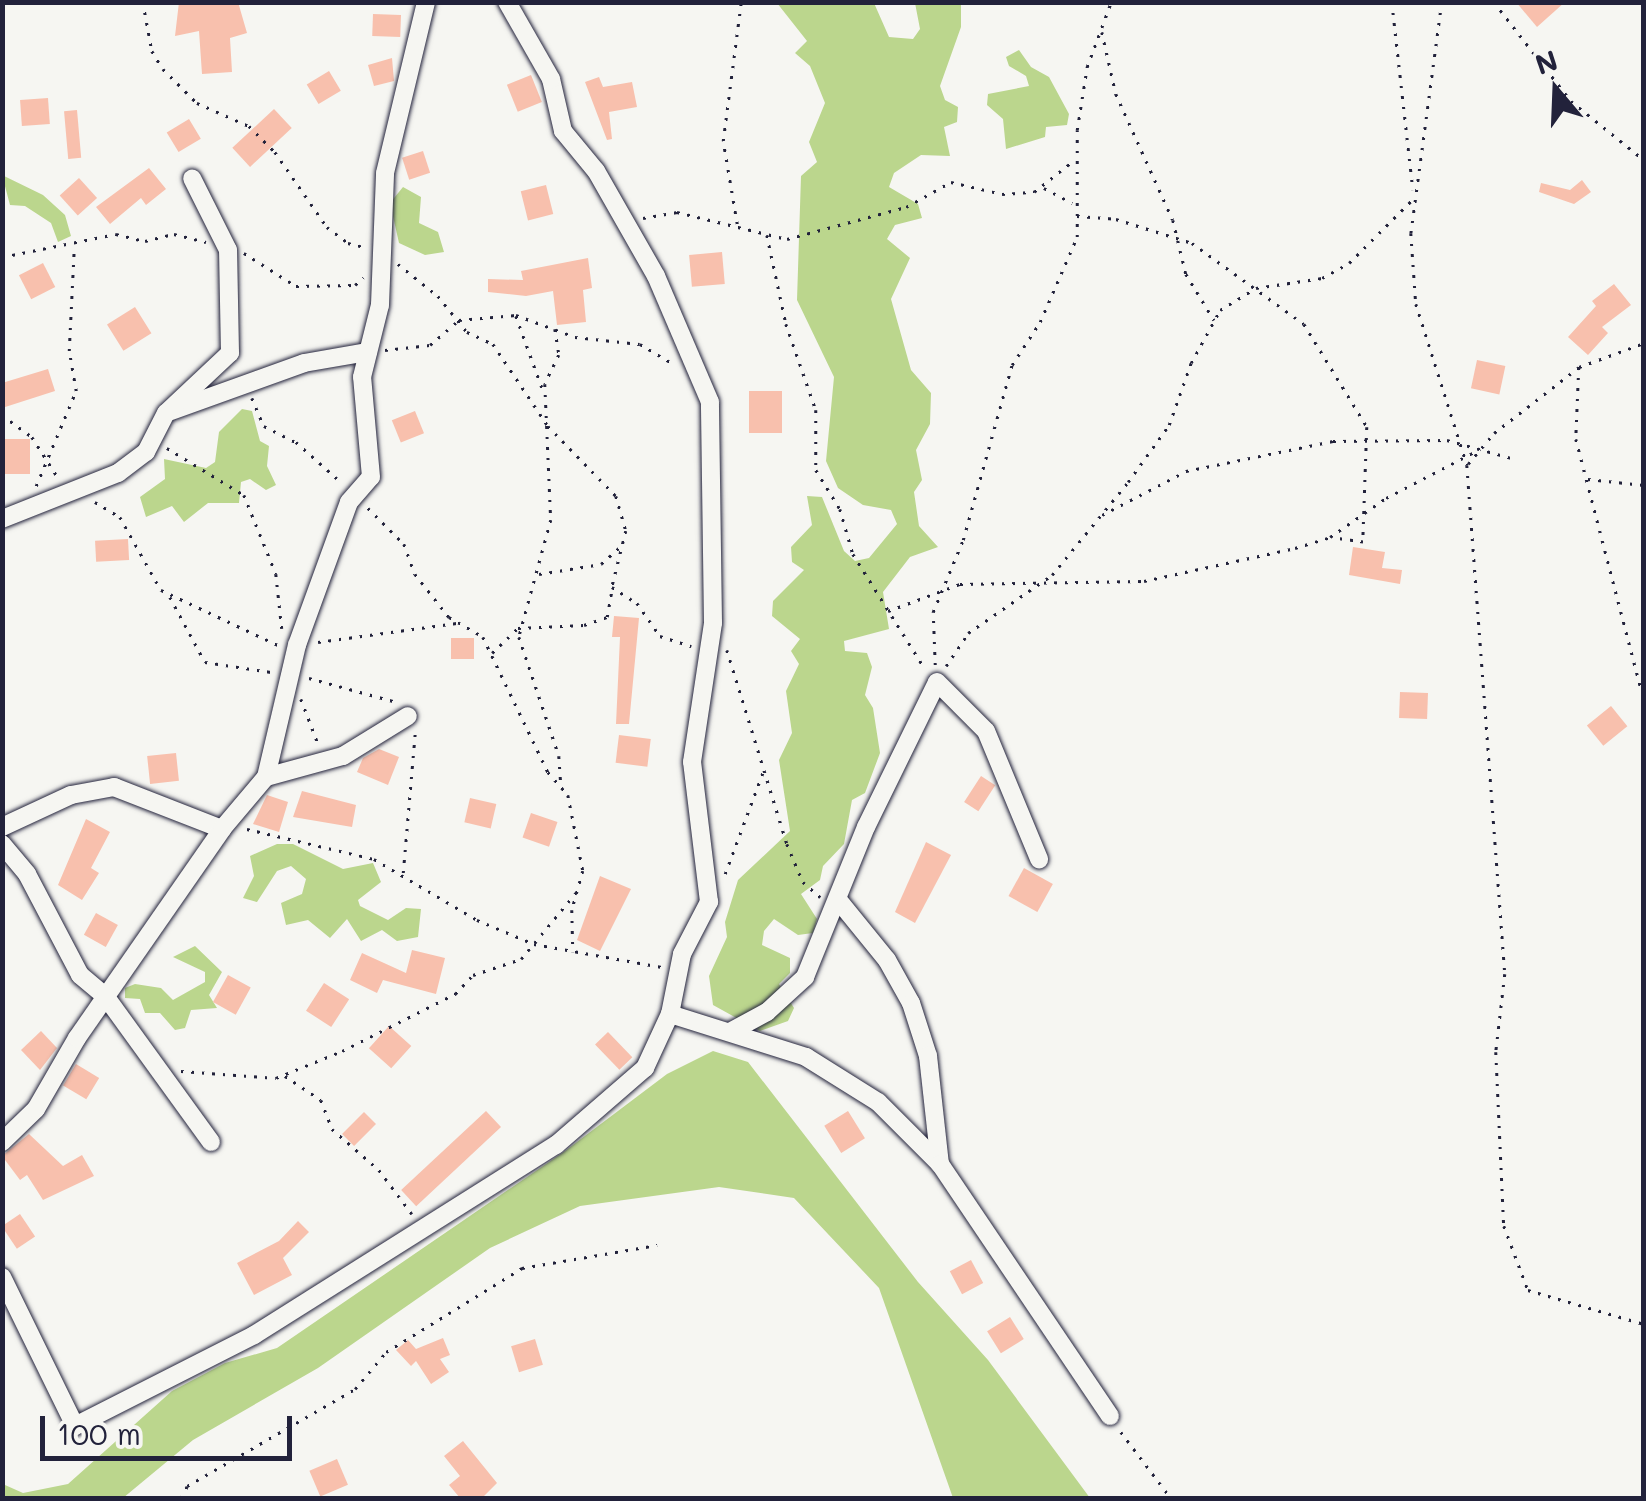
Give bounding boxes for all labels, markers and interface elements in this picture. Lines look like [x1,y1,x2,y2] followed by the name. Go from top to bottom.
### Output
[1506,40,1606,140] north arrow
[1530,41,1562,82] text: N
[45,1396,298,1458] scale bar
[57,1413,141,1453] text: 100 m

